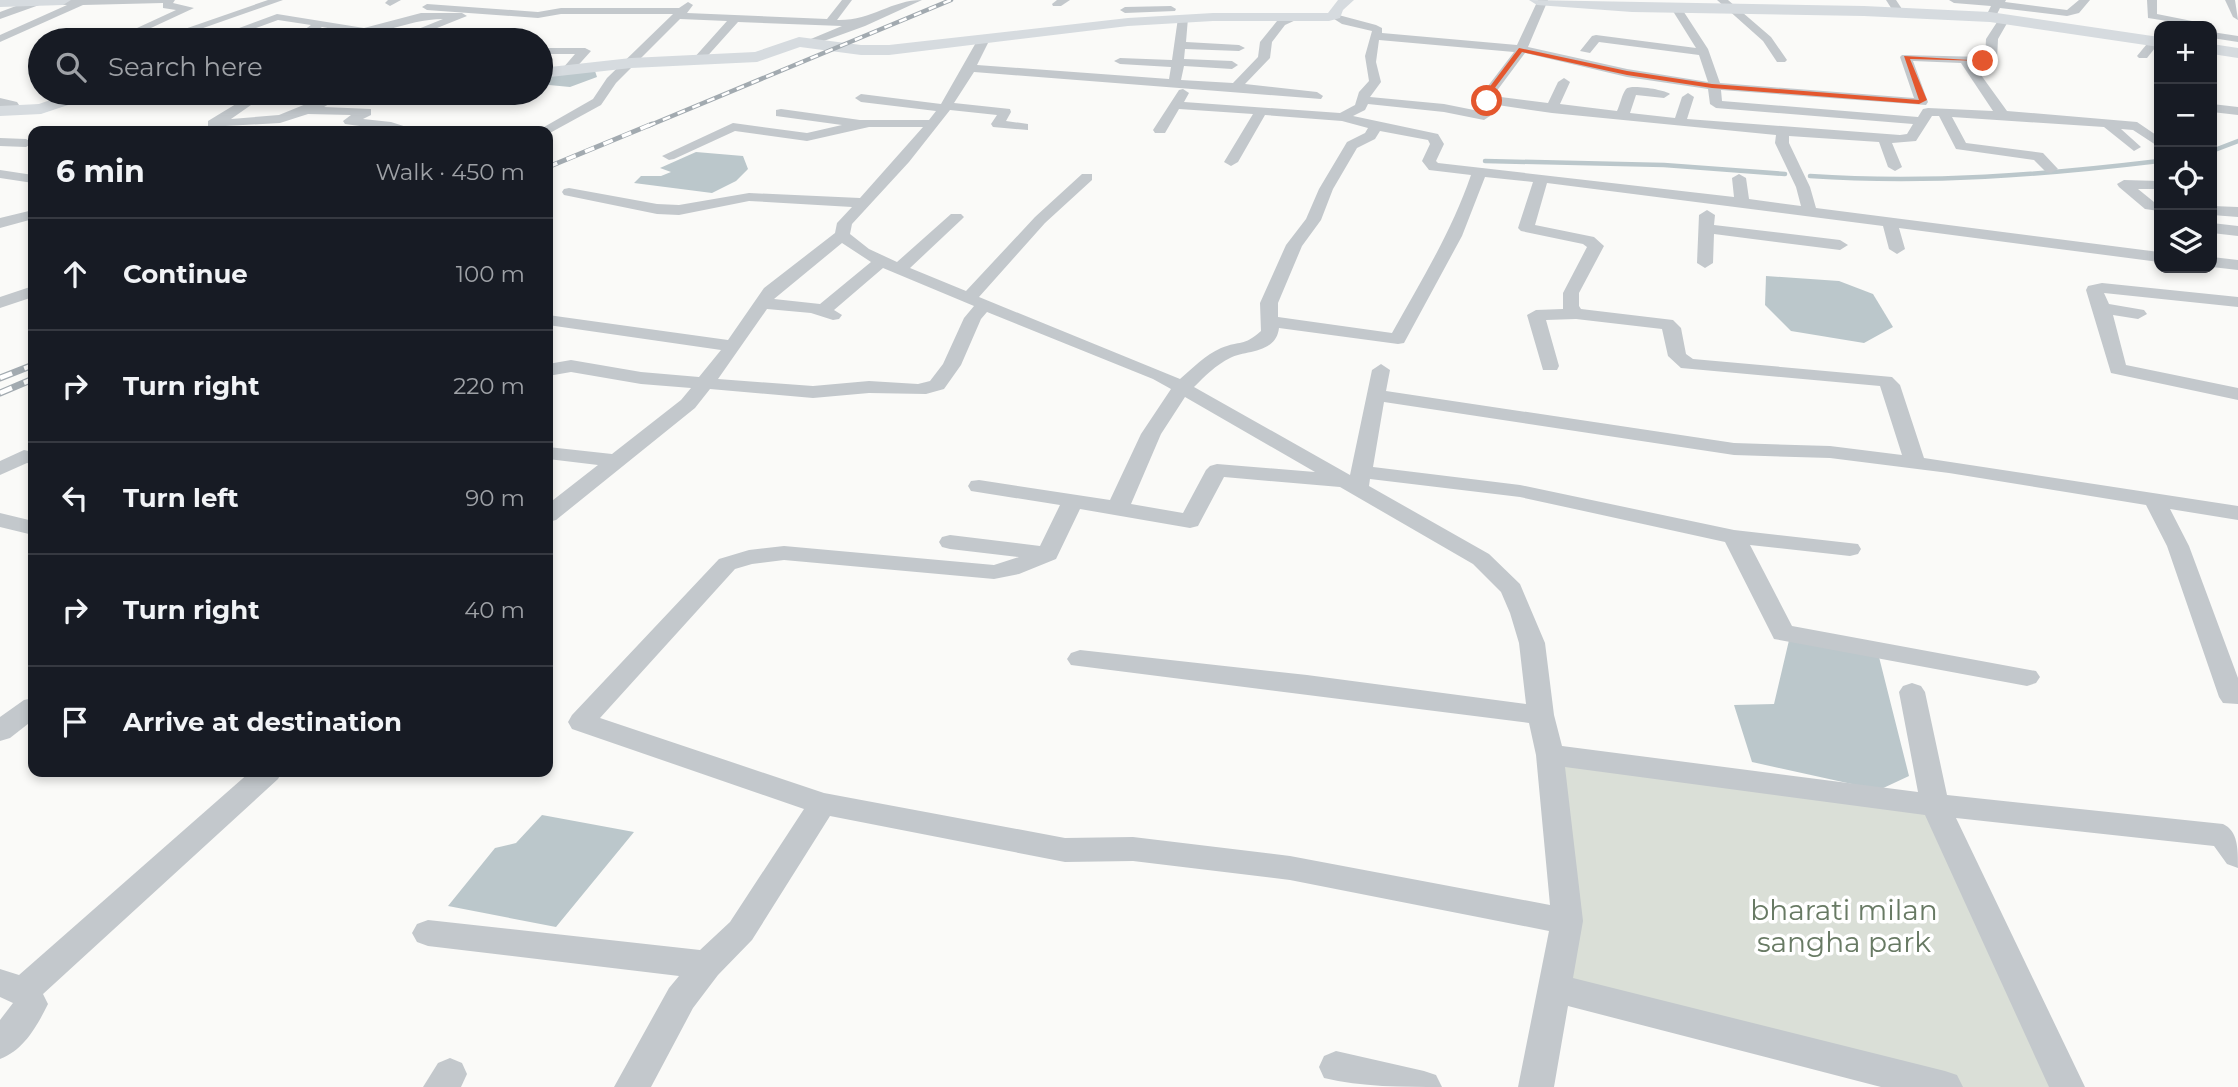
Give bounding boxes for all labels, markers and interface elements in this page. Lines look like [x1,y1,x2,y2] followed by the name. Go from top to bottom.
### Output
[2154,21,2217,273] map controls
[2154,21,2217,84] button: +
[28,28,553,105] search box
[1967,45,1998,76] route end
[52,48,90,86] icon: search
[108,51,263,83] text: Search here
[2154,84,2217,147] button: −
[1471,85,1502,116] route start
[2154,147,2217,210] button: locate
[56,153,145,190] text: 6 min
[376,158,525,186] text: Walk · 450 m
[2154,210,2217,273] button: layers
[56,255,94,293] icon: ahead
[123,258,248,290] text: Continue
[456,260,525,288] text: 100 m
[56,367,94,405] icon: right
[123,370,259,402] text: Turn right
[453,372,525,400] text: 220 m
[56,479,94,517] icon: left
[123,482,239,514] text: Turn left
[465,484,525,512] text: 90 m
[56,591,94,629] icon: right
[123,594,259,626] text: Turn right
[464,596,525,624] text: 40 m
[56,703,94,741] icon: arrive
[123,706,402,738] text: Arrive at destination
[1750,893,1938,959] park label: bharati milan sangha park

